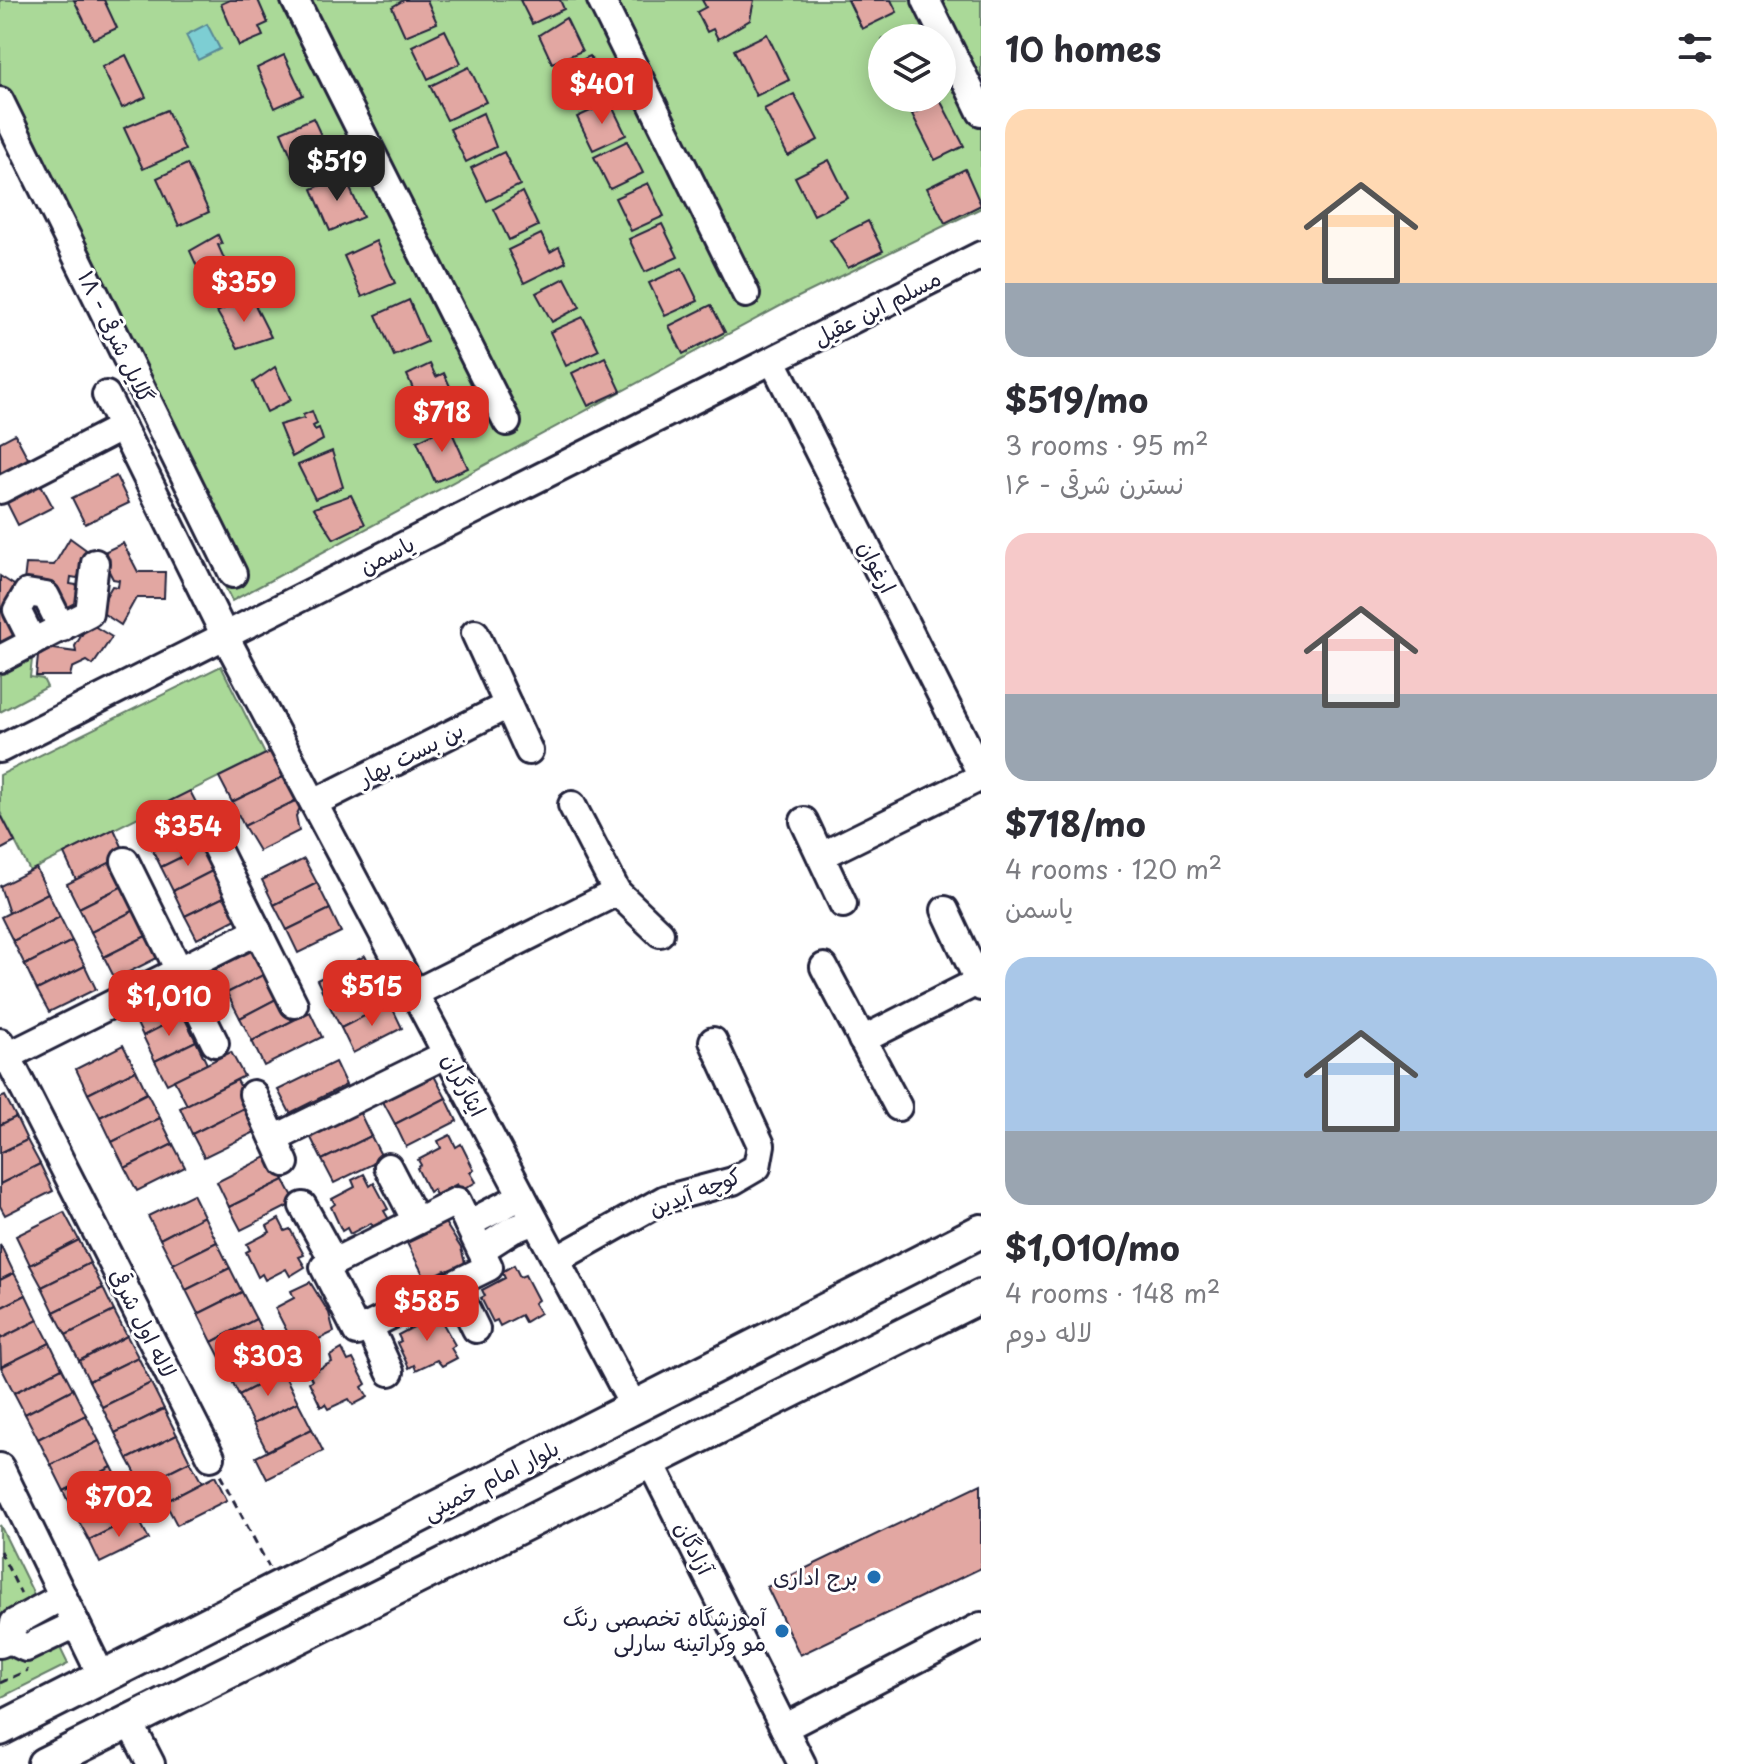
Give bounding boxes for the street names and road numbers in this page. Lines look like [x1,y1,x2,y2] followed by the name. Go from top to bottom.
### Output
[807,260,947,355] street label: مسلم ابن عقیل
[71,264,164,408] street label: گلایل شرقی - ۱۸
[353,526,420,582] street label: یاسمن
[851,534,906,598] street label: ارغوان
[350,712,469,794] street label: بن بست بهار
[435,1047,496,1122] street label: ایثارگران
[643,1158,745,1223] street label: کوچه آیدین
[103,1262,186,1383] street label: لاله اول شرقی
[416,1430,565,1529] street label: بلوار امام خمینی
[668,1515,724,1581] street label: آزادگان

